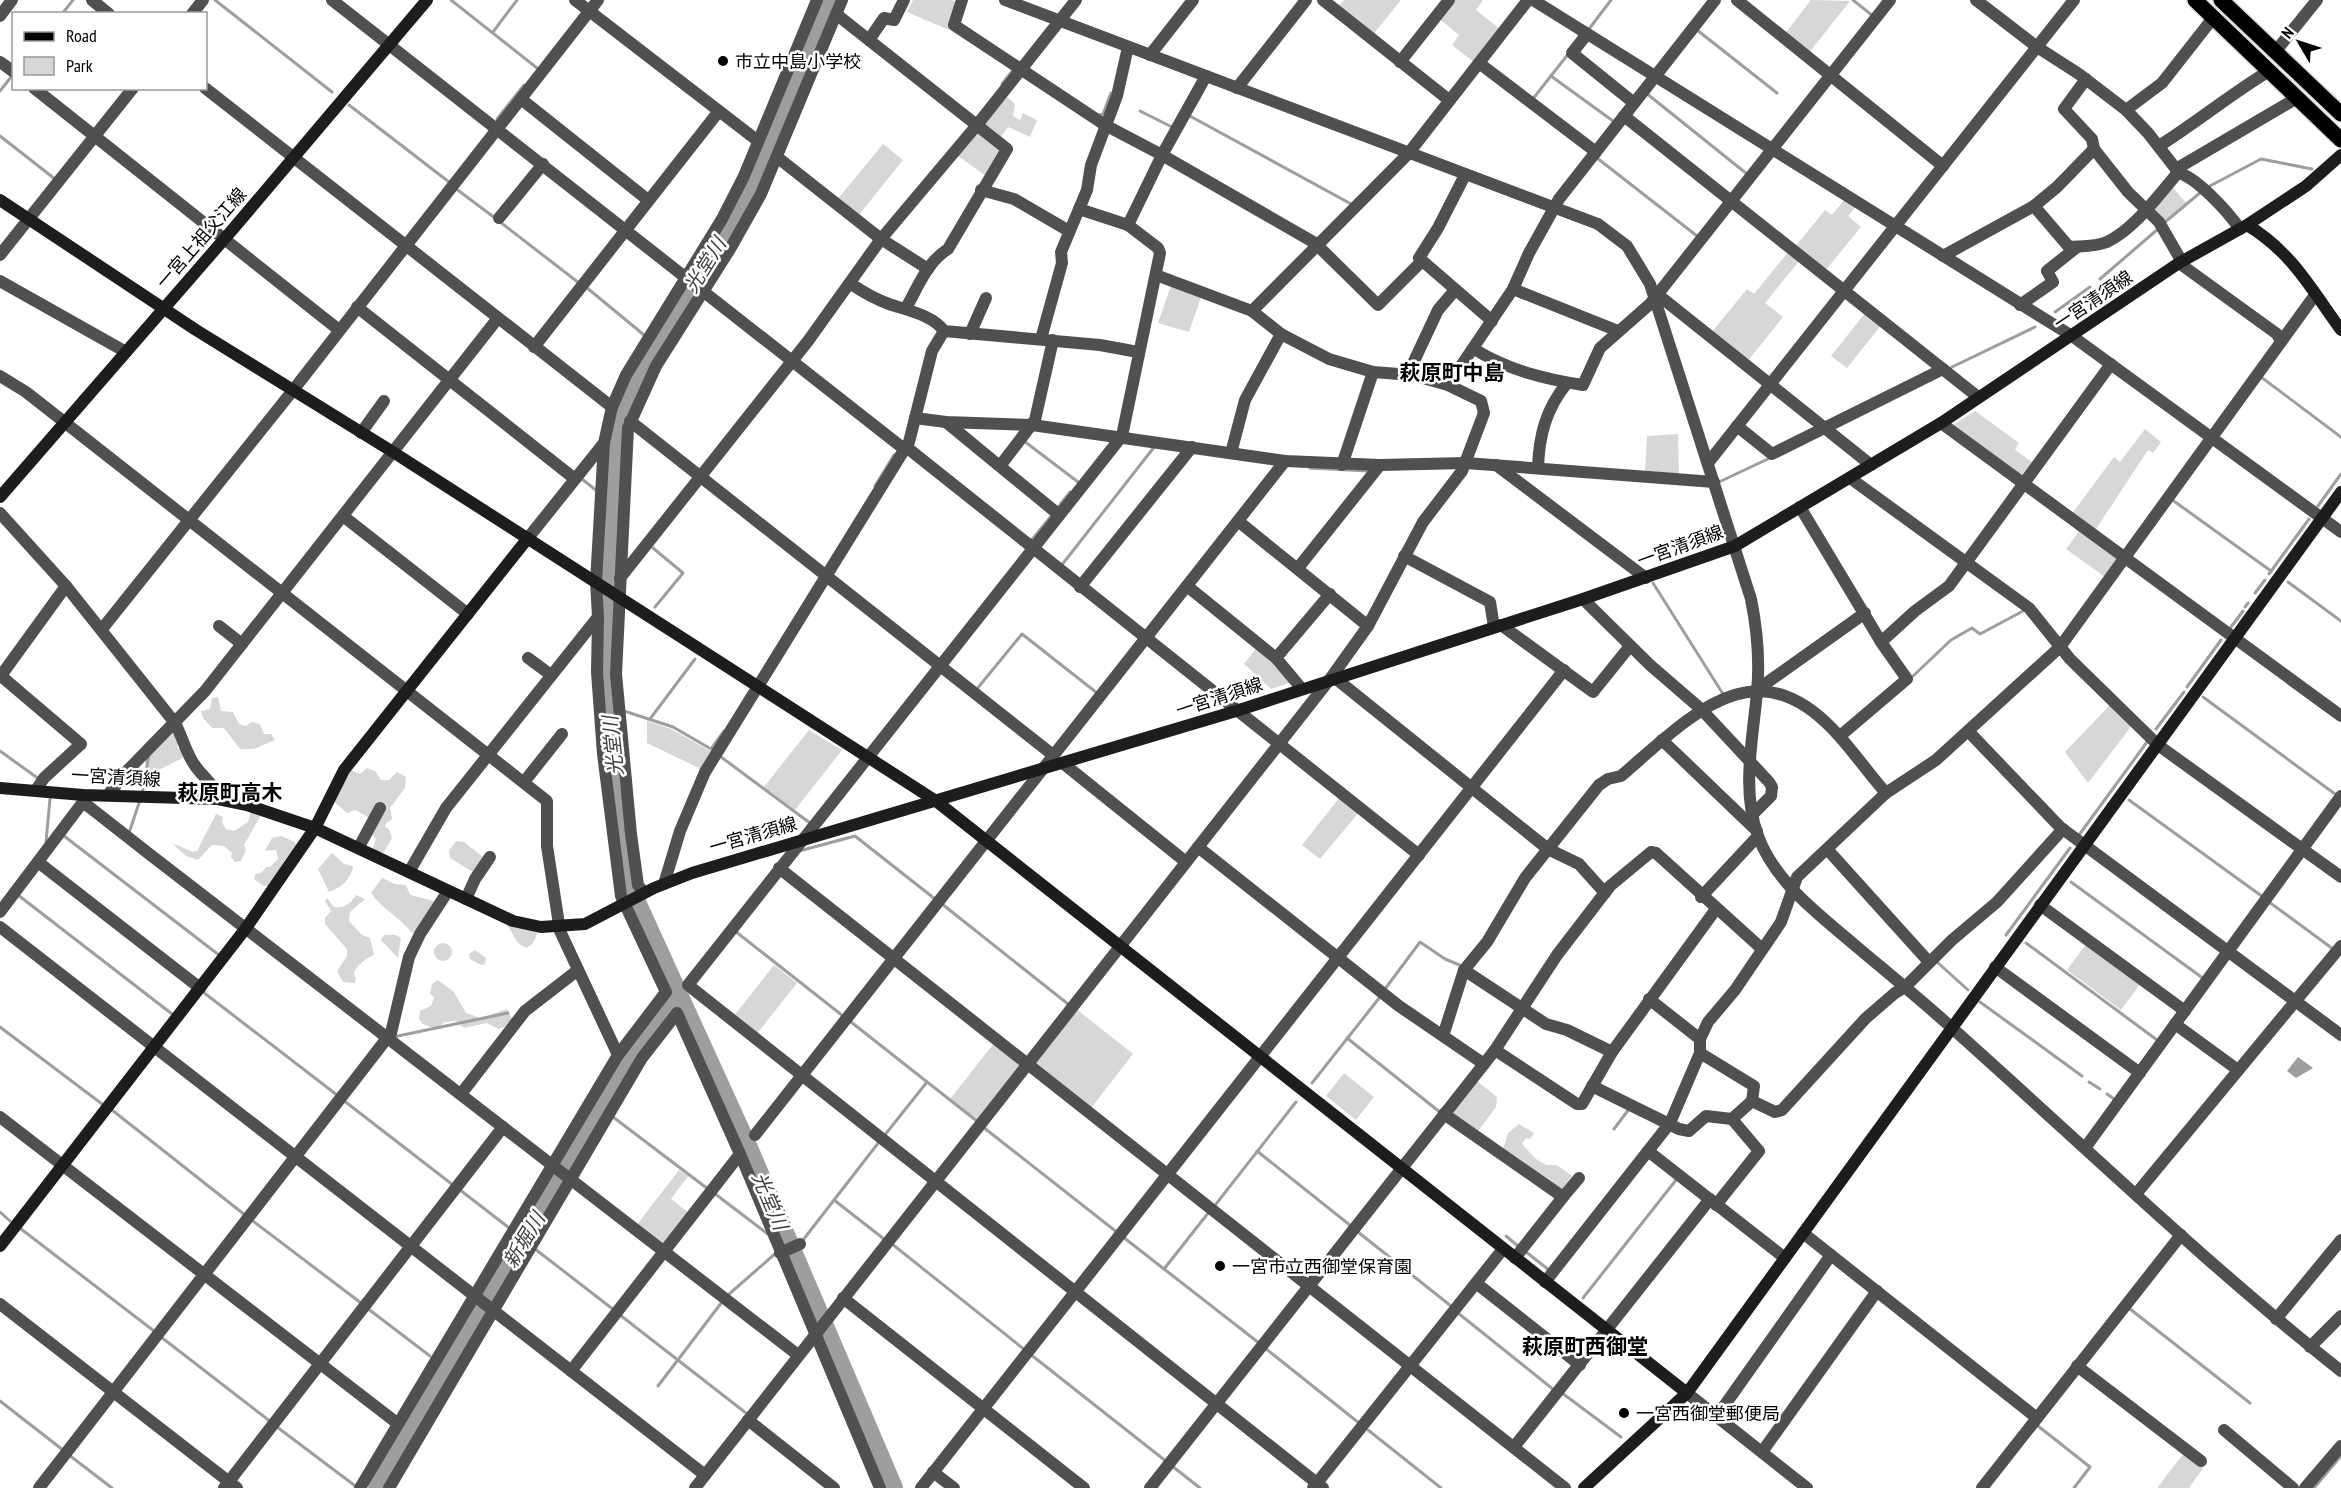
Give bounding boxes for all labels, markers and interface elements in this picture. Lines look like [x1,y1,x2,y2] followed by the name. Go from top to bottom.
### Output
[12,12,207,90] legend
[2269,12,2329,72] north arrow
[2277,23,2298,42] text: N
[66,24,97,47] text: Road
[735,50,861,73] place label: 市立中島小学校
[66,54,93,77] text: Park
[716,54,730,68] marker: 市立中島小学校
[151,183,251,293] street label: 一宮上祖父江線
[678,231,733,297] water label: 光堂川
[2049,265,2137,335] street label: 一宮清須線
[1400,359,1505,386] district label: 萩原町中島
[1634,520,1726,572] street label: 一宮清須線
[1173,672,1265,722] street label: 一宮清須線
[597,713,629,777] water label: 光堂川
[70,763,162,791] street label: 一宮清須線
[178,779,283,806] district label: 萩原町高木
[707,812,799,858] street label: 一宮清須線
[746,1168,794,1236] water label: 光堂川
[497,1206,552,1272] water label: 新堀川
[1232,1255,1412,1278] place label: 一宮市立西御堂保育園
[1213,1259,1227,1273] marker: 一宮市立西御堂保育園
[1522,1333,1648,1360] district label: 萩原町西御堂
[1636,1402,1780,1425] place label: 一宮西御堂郵便局
[1617,1406,1631,1420] marker: 一宮西御堂郵便局

